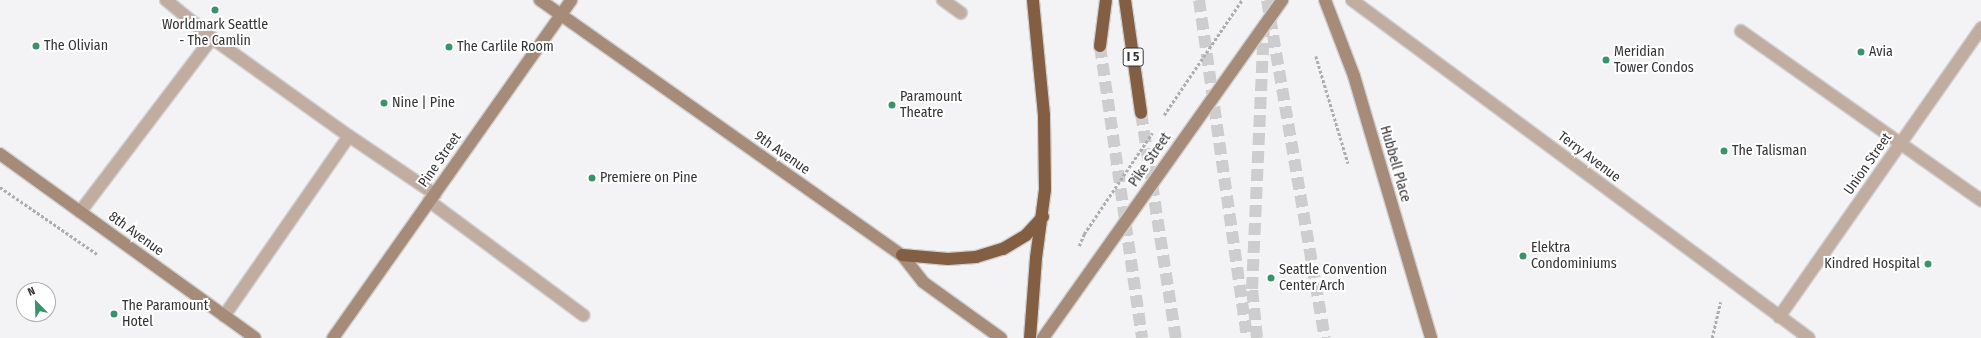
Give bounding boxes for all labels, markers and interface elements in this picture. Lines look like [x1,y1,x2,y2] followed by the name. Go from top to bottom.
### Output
[210,5,220,15] marker: Worldmark Seattle - The Camlin
[162,17,268,50] place label: Worldmark Seattle - The Camlin
[44,38,108,54] place label: The Olivian
[457,39,554,55] place label: The Carlile Room
[31,41,41,51] marker: The Olivian
[444,42,454,52] marker: The Carlile Room
[1614,44,1694,76] place label: Meridian Tower Condos
[1869,44,1893,60] place label: Avia
[1122,46,1144,68] road number: I 5
[1856,47,1866,57] marker: Avia
[1601,55,1611,65] marker: Meridian Tower Condos
[900,89,962,122] place label: Paramount Theatre
[392,95,455,111] place label: Nine | Pine
[379,98,389,108] marker: Nine | Pine
[887,100,897,110] marker: Paramount Theatre
[1376,124,1414,204] street label: Hubbell Place
[751,128,813,178] street label: 9th Avenue
[1554,128,1624,186] street label: Terry Avenue
[415,129,465,191] street label: Pine Street
[1125,130,1175,190] street label: Pike Street
[1841,130,1895,198] street label: Union Street
[1732,143,1807,159] place label: The Talisman
[1719,146,1729,156] marker: The Talisman
[600,170,698,186] place label: Premiere on Pine
[587,173,597,183] marker: Premiere on Pine
[105,208,167,260] street label: 8th Avenue
[1531,240,1617,272] place label: Elektra Condominiums
[1518,251,1528,261] marker: Elektra Condominiums
[1824,256,1920,272] place label: Kindred Hospital
[1923,259,1933,269] marker: Kindred Hospital
[1279,262,1387,294] place label: Seattle Convention Center Arch
[1266,273,1276,283] marker: Seattle Convention Center Arch
[16,282,56,322] north arrow
[26,284,37,299] text: N
[122,298,208,330] place label: The Paramount Hotel
[109,309,119,319] marker: The Paramount Hotel

